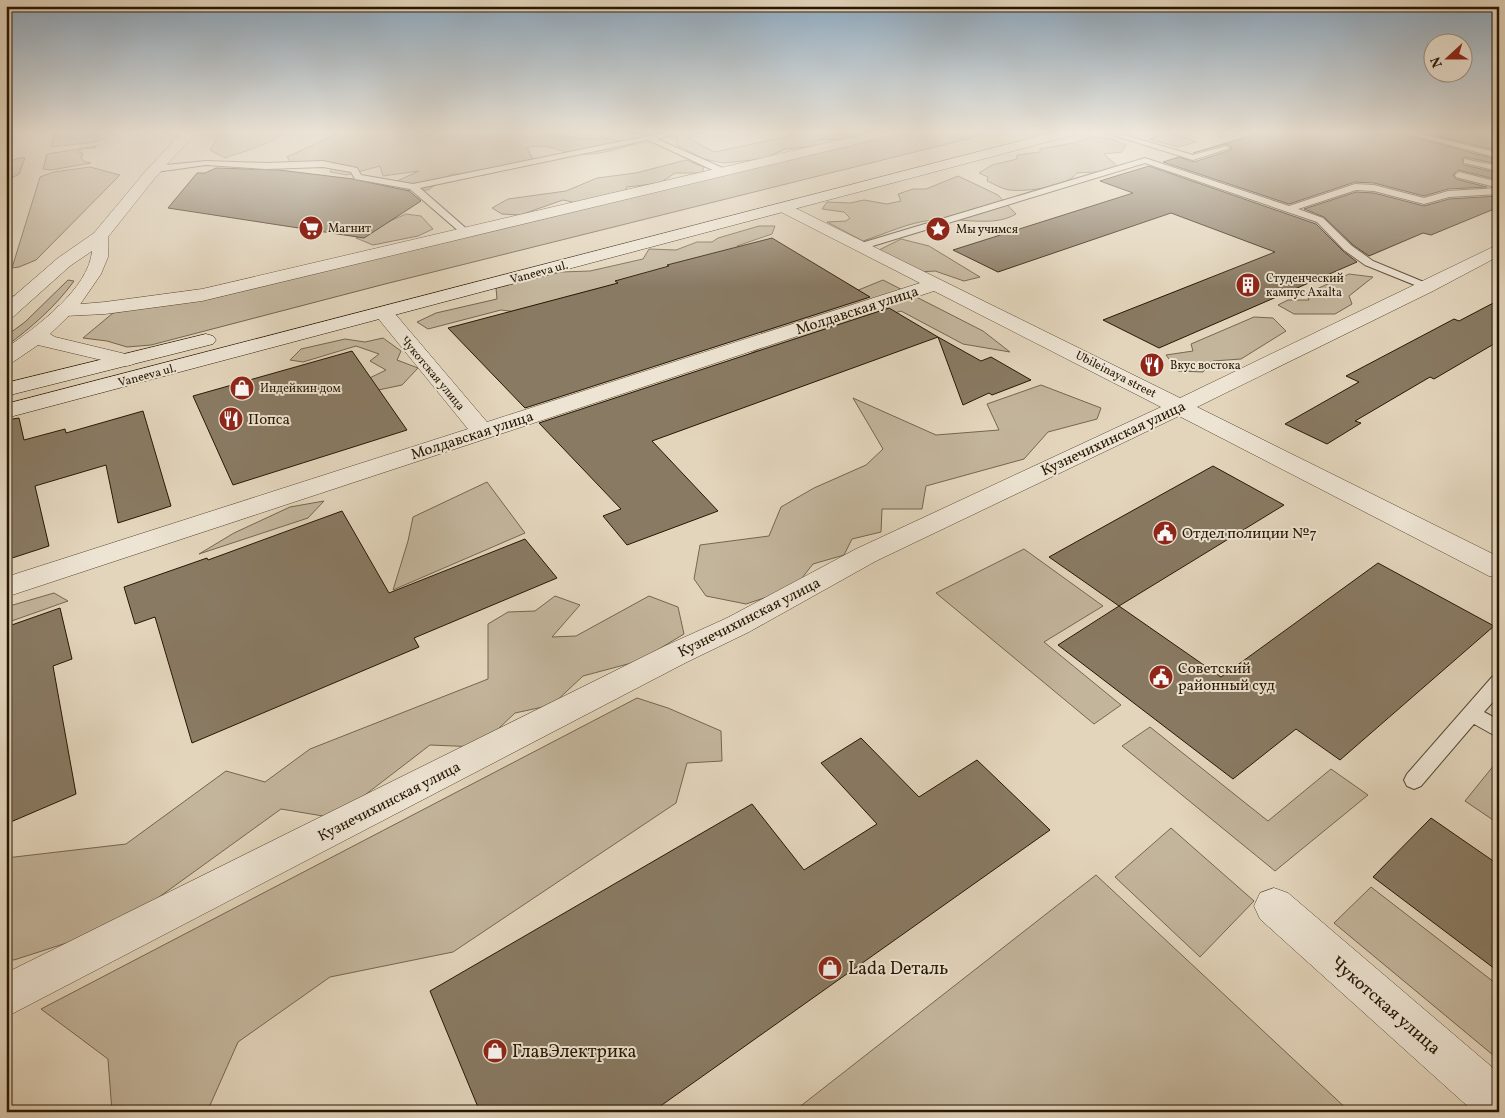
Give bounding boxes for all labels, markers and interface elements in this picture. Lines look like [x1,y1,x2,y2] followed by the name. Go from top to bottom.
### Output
[1422,32,1472,82] north arrow
[1427,54,1448,70] text: N
[298,215,324,241] supermarket icon: Магнит
[925,216,951,242] place icon: Мы учимся
[328,221,371,237] place label: Магнит
[956,222,1018,238] place label: Мы учимся
[508,258,570,288] street label: Vaneeva ul.
[1266,271,1344,301] place label: Студенческий кампус Axalta
[1235,272,1261,298] building icon: Студенческий кампус Axalta
[793,282,921,341] street label: Молдавская улица
[396,333,468,414] street label: Чукотская улица
[1072,348,1159,402] street label: Ubileinaya street
[1139,352,1165,378] restaurant icon: Вкус востока
[1170,358,1241,374] place label: Вкус востока
[116,361,178,391] street label: Vaneeva ul.
[229,375,255,401] shop icon: Индейкин дом
[260,381,341,397] place label: Индейкин дом
[1038,397,1189,482] street label: Кузнечихинская улица
[218,406,244,432] restaurant icon: Попса
[408,407,536,466] street label: Молдавская улица
[248,410,290,431] place label: Попса
[1152,520,1178,546] public building icon: Отдел полиции №7
[1182,524,1317,545] place label: Отдел полиции №7
[675,573,825,663] street label: Кузнечихинская улица
[1178,659,1276,697] place label: Советский районный суд
[1148,664,1174,690] public building icon: Советский районный суд
[315,757,465,847] street label: Кузнечихинская улица
[1324,951,1446,1061] street label: Чукотская улица
[817,955,843,981] shop icon: Lada Dеталь
[848,957,948,982] place label: Lada Dеталь
[482,1038,508,1064] shop icon: ГлавЭлектрика
[512,1040,636,1065] place label: ГлавЭлектрика

